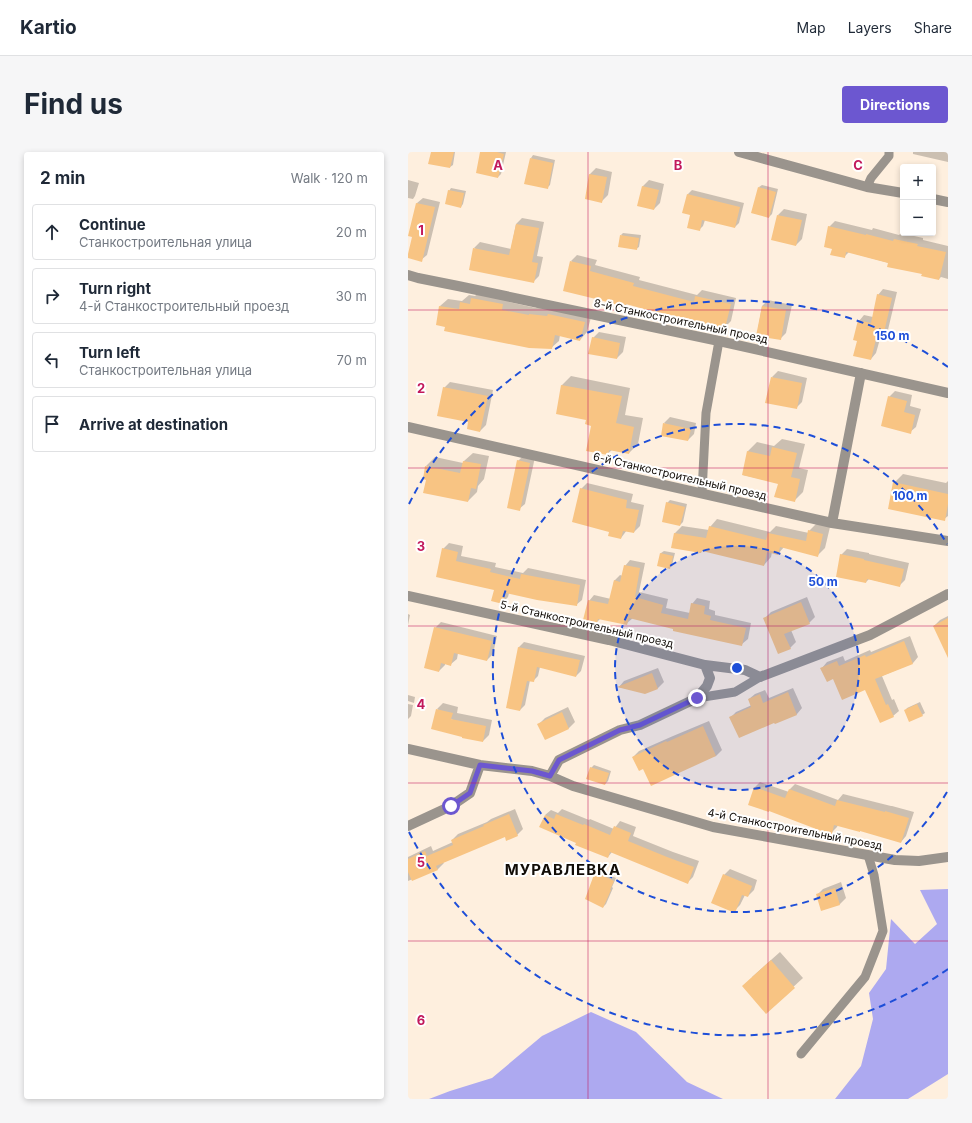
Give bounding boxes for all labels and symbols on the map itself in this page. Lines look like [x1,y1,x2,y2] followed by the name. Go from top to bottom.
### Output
[493,157,503,173] text: A
[674,157,683,173] text: B
[853,157,863,173] text: C
[418,222,424,238] text: 1
[593,296,769,346] street label: 8-й Станкостроительный проезд
[875,328,909,343] text: 150 m
[417,380,425,396] text: 2
[592,449,768,503] street label: 6-й Станкостроительный проезд
[892,488,928,503] text: 100 m
[417,538,425,554] text: 3
[808,574,838,589] text: 50 m
[499,597,675,651] street label: 5-й Станкостроительный проезд
[730,661,744,675] centre of rings
[688,689,706,707] route end
[417,696,426,712] text: 4
[442,797,460,815] route start
[706,805,884,853] street label: 4-й Станкостроительный проезд
[417,854,425,870] text: 5
[505,860,621,879] district label: МУРАВЛЕВКА
[417,1012,425,1028] text: 6

